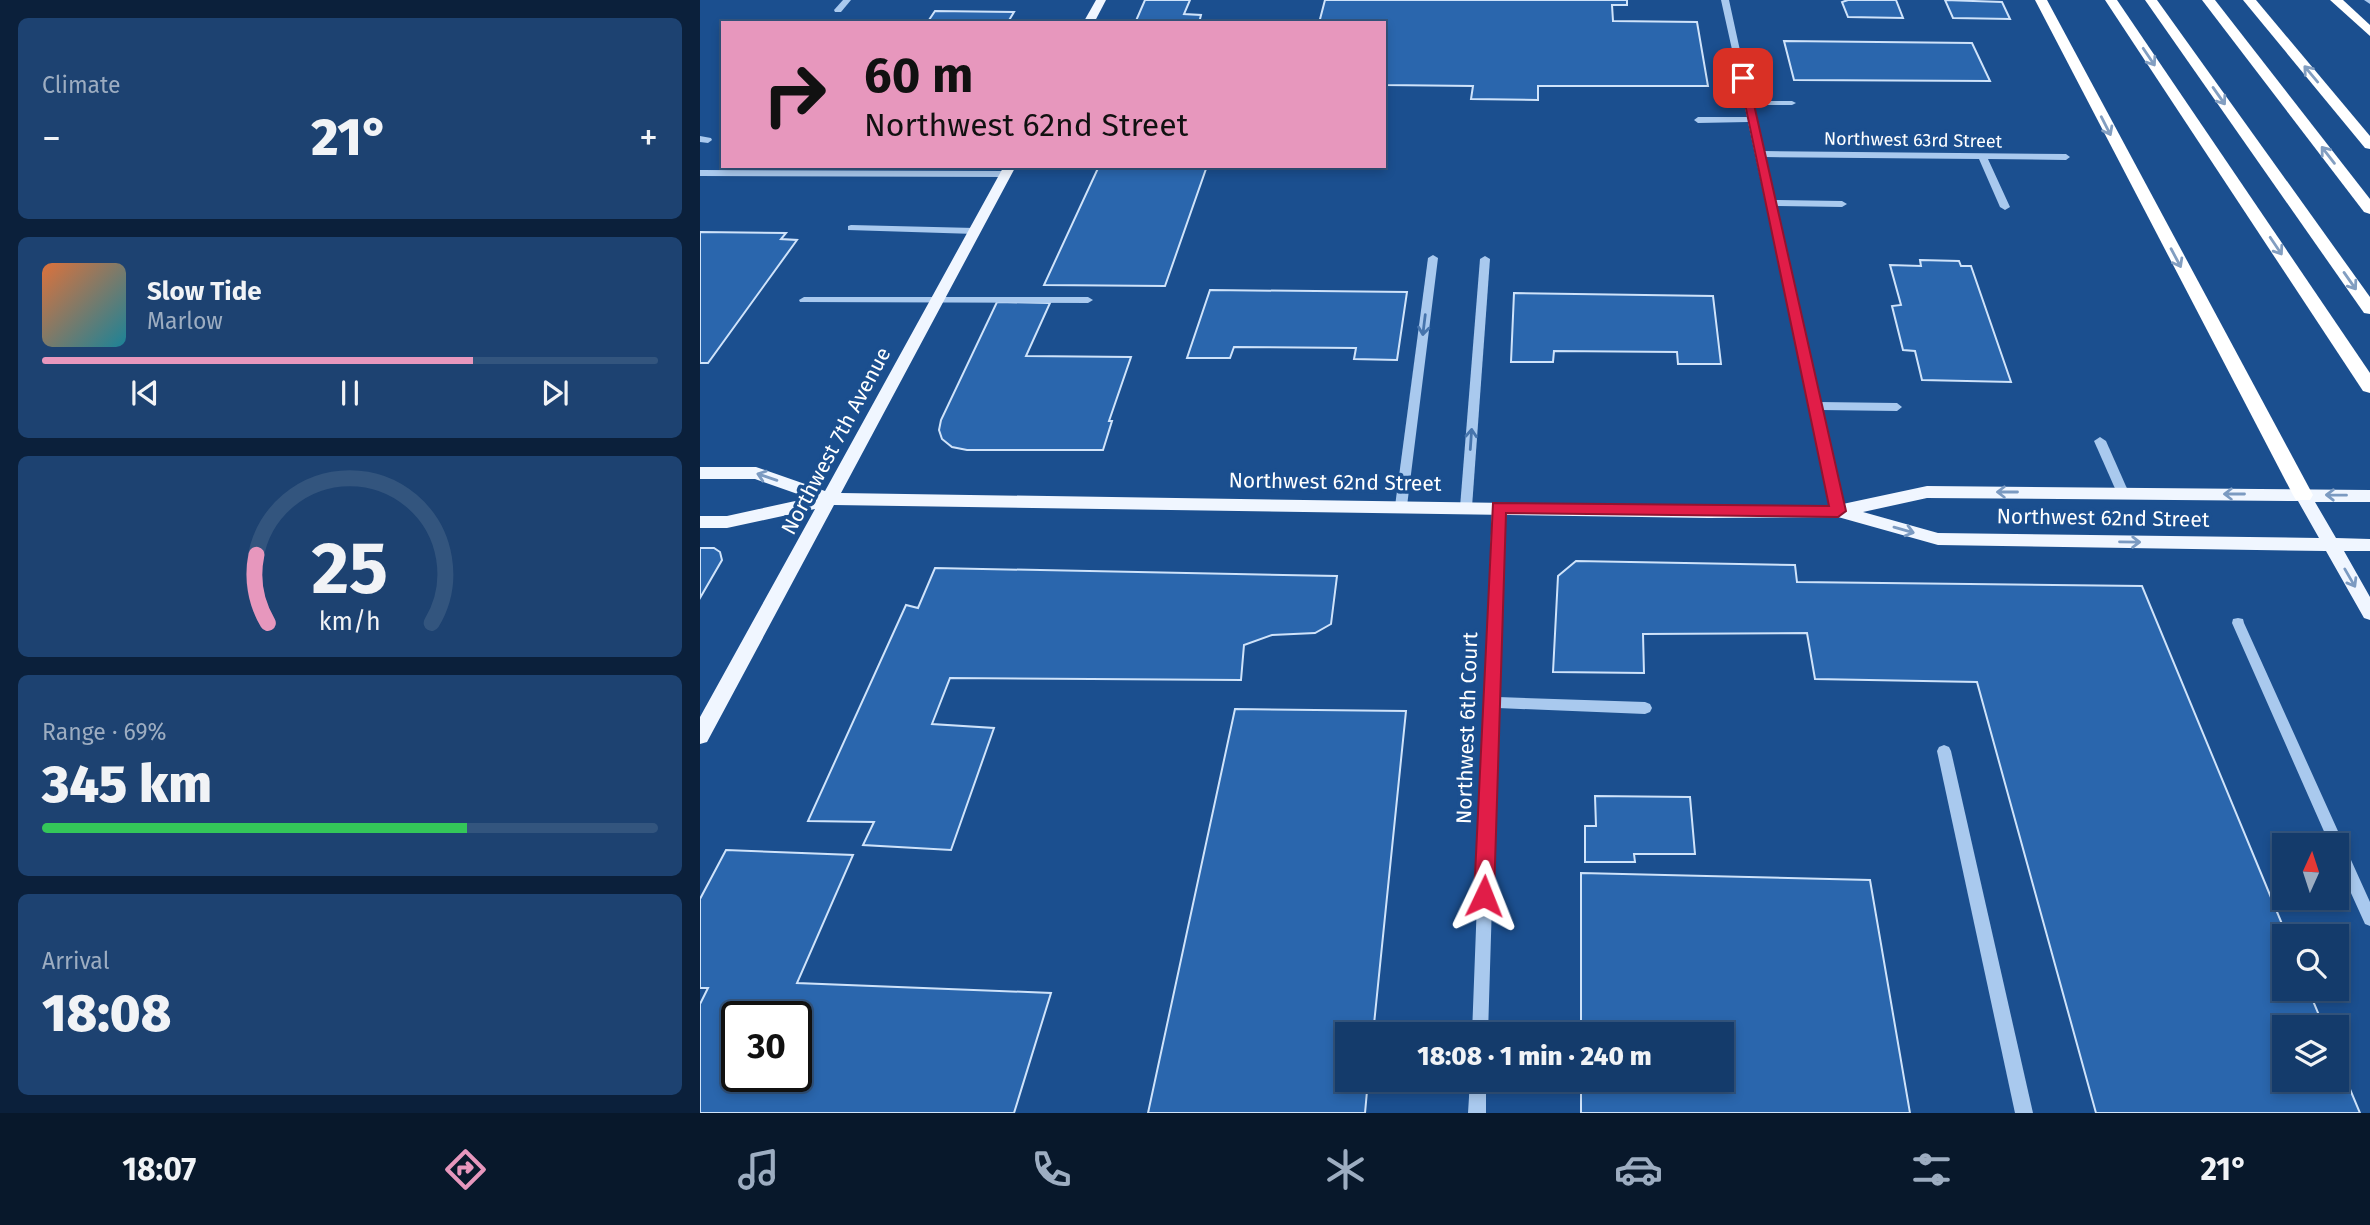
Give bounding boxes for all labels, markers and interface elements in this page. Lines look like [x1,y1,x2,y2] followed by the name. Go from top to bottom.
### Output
[864,46,973,105] text: 60 m
[2142,47,2156,66] one-way arrow
[1713,48,1773,108] pin
[749,49,840,140] icon: right
[1724,59,1762,97] icon: arrive
[2303,65,2319,83] one-way arrow
[42,71,121,99] text: Climate
[2212,86,2226,105] one-way arrow
[311,106,389,169] text: 21°
[864,106,1188,144] text: Northwest 62nd Street
[42,115,61,161] text: −
[639,115,658,161] text: +
[2099,115,2113,136] one-way arrow
[1824,127,2003,153] street label: Northwest 63rd Street
[2321,146,2336,164] one-way arrow
[2268,236,2283,255] one-way arrow
[2170,247,2183,268] one-way arrow
[2343,271,2358,290] one-way arrow
[147,276,262,307] text: Slow Tide
[147,307,223,335] text: Marlow
[1418,313,1431,336] one-way arrow
[776,343,896,539] street label: Northwest 7th Avenue
[126,374,164,412] icon: previous
[331,374,369,412] icon: pause
[536,374,574,412] icon: next
[1465,428,1478,450] one-way arrow
[1228,467,1442,497] street label: Northwest 62nd Street
[756,470,778,482] one-way arrow
[1996,485,2019,499] one-way arrow
[2223,487,2246,501] one-way arrow
[2325,488,2348,502] one-way arrow
[1996,503,2210,533] street label: Northwest 62nd Street
[1893,524,1915,537] one-way arrow
[312,525,388,612] text: 25
[2119,535,2142,548] one-way arrow
[2343,568,2357,588] one-way arrow
[319,606,381,636] text: km/h
[1451,631,1483,825] street label: Northwest 6th Court
[42,718,167,746] text: Range · 69%
[42,753,212,816] text: 345 km
[2272,833,2348,910] north arrow
[2272,833,2349,1092] map controls
[1447,859,1521,933] position arrow
[2272,924,2349,1001] button: search
[42,947,109,975] text: Arrival
[42,982,171,1045] text: 18:08
[721,1001,812,1092] speed limit sign: 30
[2272,1015,2349,1092] button: layers
[1417,1041,1652,1072] text: 18:08 · 1 min · 240 m
[441,1145,490,1194] icon: directions
[734,1145,783,1194] icon: music
[1027,1145,1076,1194] icon: phone
[1321,1145,1370,1194] icon: climate
[1614,1145,1663,1194] icon: car
[1907,1145,1956,1194] icon: filters
[122,1150,196,1188] text: 18:07
[2200,1150,2248,1188] text: 21°

